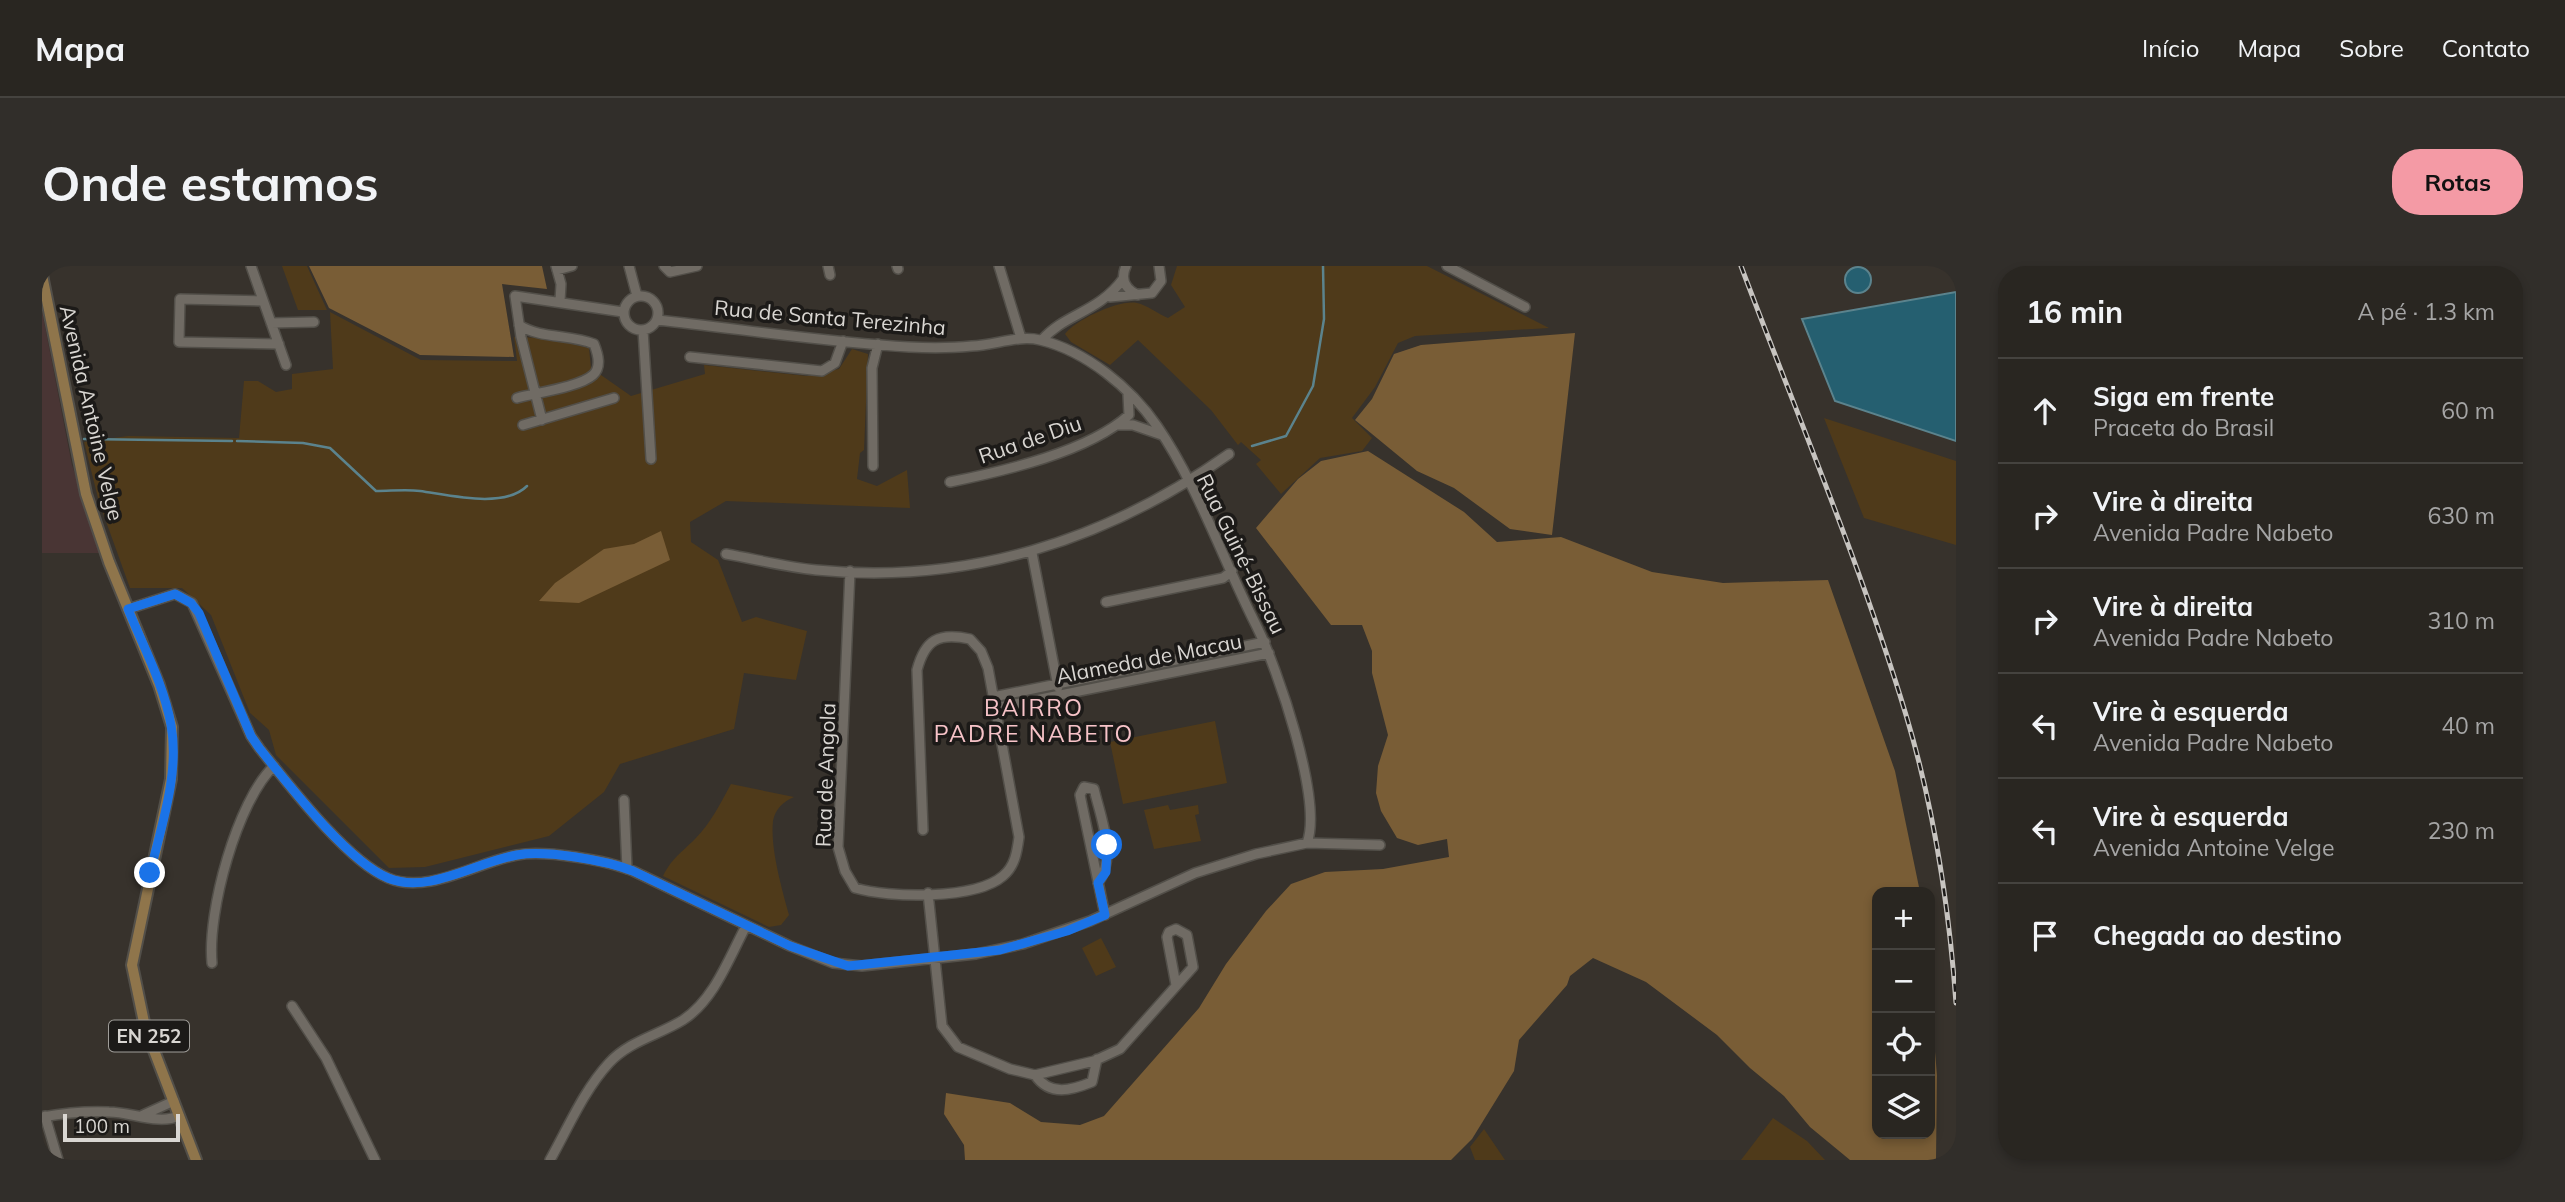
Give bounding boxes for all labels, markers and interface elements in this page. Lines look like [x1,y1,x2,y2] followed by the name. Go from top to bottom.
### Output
[35,28,125,69] text: Mapa
[2142,33,2199,63] text: Início
[2237,33,2301,63] text: Mapa
[2339,33,2404,63] text: Sobre
[2442,33,2530,63] text: Contato
[2392,149,2523,215] button: Rotas
[42,152,378,213] text: Onde estamos
[2026,293,2123,331] text: 16 min
[713,294,947,340] street label: Rua de Santa Terezinha
[2358,297,2495,326] text: A pé · 1.3 km
[55,302,129,523] street label: Avenida Antoine Velge
[2093,380,2274,413] text: Siga em frente
[2026,392,2064,430] icon: ahead
[2441,396,2495,425] text: 60 m
[975,409,1085,469] street label: Rua de Diu
[2093,413,2274,442] text: Praceta do Brasil
[1192,469,1292,638] street label: Rua Guiné-Bissau
[2093,485,2253,518] text: Vire à direita
[2026,497,2064,535] icon: right
[2427,501,2495,530] text: 630 m
[2093,518,2334,547] text: Avenida Padre Nabeto
[2093,590,2253,623] text: Vire à direita
[2026,602,2064,640] icon: right
[2427,606,2495,635] text: 310 m
[2093,623,2334,652] text: Avenida Padre Nabeto
[1054,627,1244,689] street label: Alameda de Macau
[934,693,1134,748] district label: BAIRRO PADRE NABETO
[2093,695,2289,728] text: Vire à esquerda
[809,702,841,847] street label: Rua de Angola
[2026,707,2064,745] icon: left
[2441,711,2495,740] text: 40 m
[2093,728,2334,757] text: Avenida Padre Nabeto
[2093,800,2289,833] text: Vire à esquerda
[2026,812,2064,850] icon: left
[2427,816,2495,845] text: 230 m
[1091,829,1122,860] route start
[2093,833,2334,862] text: Avenida Antoine Velge
[134,857,165,888] route end
[1872,887,1935,1139] map controls
[1872,887,1935,950] button: +
[2026,917,2064,955] icon: arrive
[2093,919,2342,952] text: Chegada ao destino
[1872,950,1935,1013] button: −
[1872,1013,1935,1076] button: locate
[109,1020,189,1052] road number: EN 252
[1872,1076,1935,1139] button: layers
[63,1111,180,1143] scale bar
[74,1114,130,1138] text: 100 m

